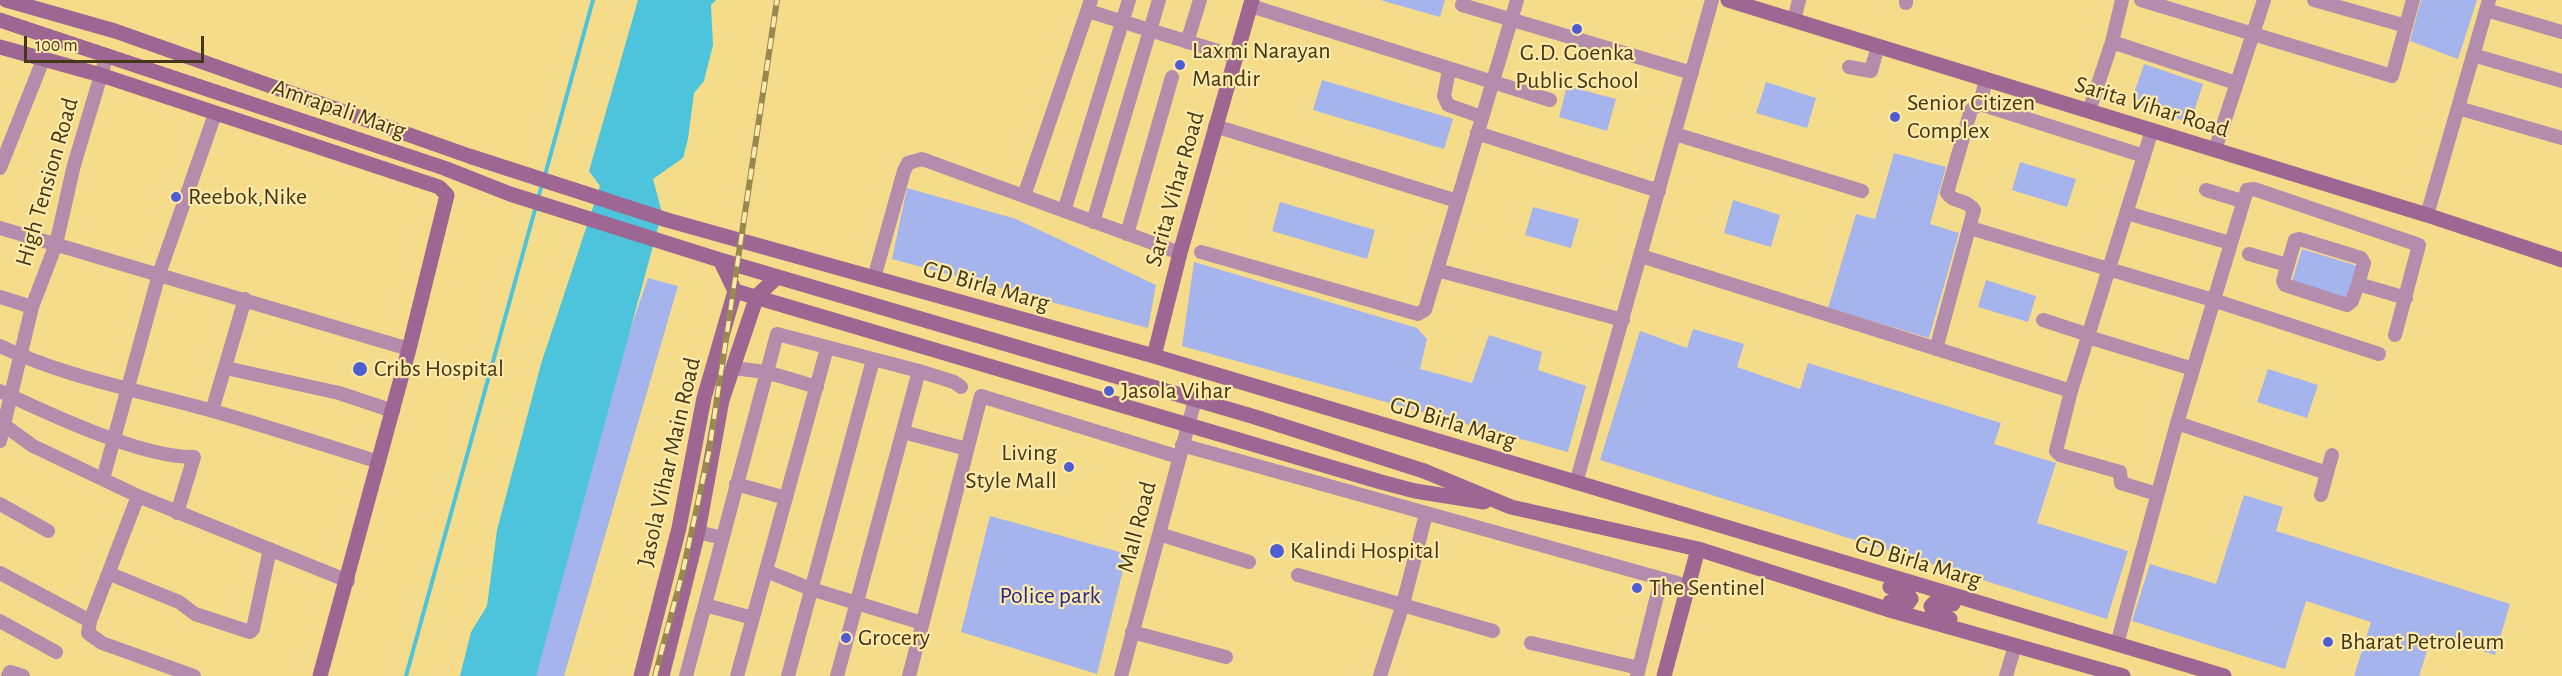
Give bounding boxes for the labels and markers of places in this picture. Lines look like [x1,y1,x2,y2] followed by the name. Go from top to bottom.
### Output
[1570,22,1584,36] marker: G.D. Goenka Public School
[1192,37,1331,93] place label: Laxmi Narayan Mandir
[1515,39,1639,95] place label: G.D. Goenka Public School
[1173,58,1187,72] marker: Laxmi Narayan Mandir
[1907,89,2035,145] place label: Senior Citizen Complex
[1888,110,1902,124] marker: Senior Citizen Complex
[188,183,307,211] place label: Reebok,Nike
[169,190,183,204] marker: Reebok,Nike
[374,355,504,383] place label: Cribs Hospital
[351,360,369,378] marker: Cribs Hospital
[1121,377,1231,405] place label: Jasola Vihar
[1102,384,1116,398] marker: Jasola Vihar
[965,439,1057,495] place label: Living Style Mall
[1062,460,1076,474] marker: Living Style Mall
[1290,537,1440,565] place label: Kalindi Hospital
[1268,542,1286,560] marker: Kalindi Hospital
[1649,574,1765,602] place label: The Sentinel
[1630,581,1644,595] marker: The Sentinel
[858,624,930,652] place label: Grocery
[2340,628,2504,656] place label: Bharat Petroleum
[839,631,853,645] marker: Grocery
[2321,635,2335,649] marker: Bharat Petroleum

